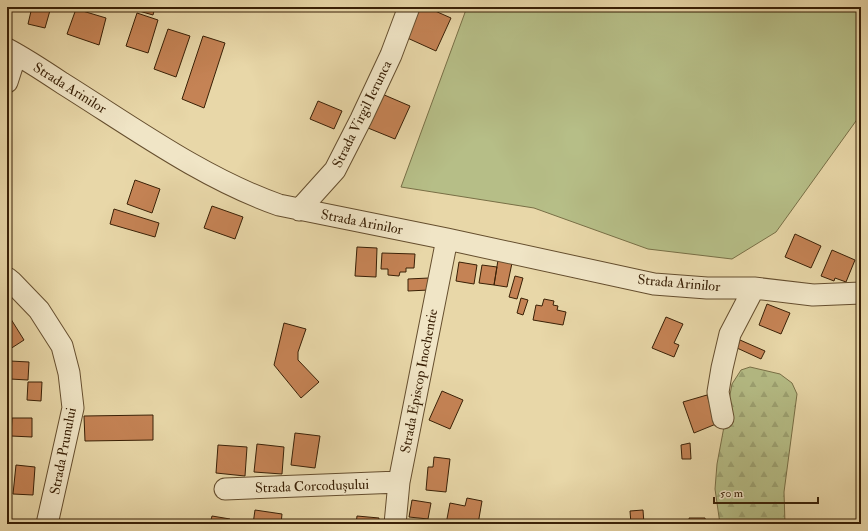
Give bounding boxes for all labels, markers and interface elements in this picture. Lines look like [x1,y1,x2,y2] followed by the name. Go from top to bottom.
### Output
[329,57,395,170] street label: Strada Virgil Ierunca
[30,59,110,118] street label: Strada Arinilor
[320,206,405,238] street label: Strada Arinilor
[637,271,722,295] street label: Strada Arinilor
[397,307,442,455] street label: Strada Episcop Inochentie
[46,406,80,496] street label: Strada Prunului
[255,476,370,496] street label: Strada Corcodușului
[714,479,818,505] scale bar
[720,486,744,501] text: 50 m

